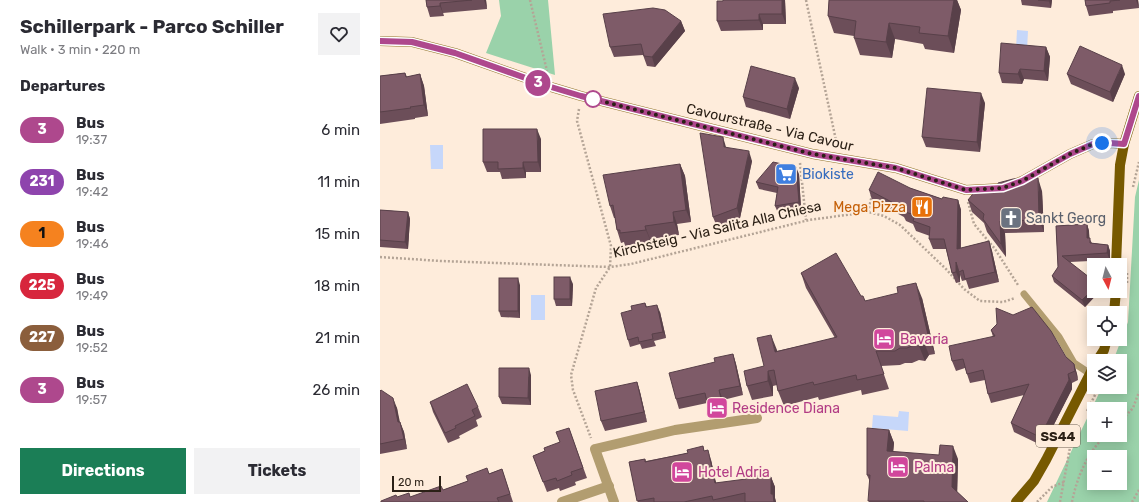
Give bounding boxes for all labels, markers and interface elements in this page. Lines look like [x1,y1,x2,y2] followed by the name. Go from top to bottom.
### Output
[318,13,360,55] button: heart
[20,15,284,38] text: Schillerpark - Parco Schiller
[20,42,140,57] text: Walk · 3 min · 220 m
[525,70,551,96] line badge: 3
[533,74,543,91] text: 3
[20,77,105,95] text: Departures
[584,90,602,108] unlabelled marker
[685,100,856,155] street label: Cavourstraße - Via Cavour
[76,114,104,132] text: Bus
[37,121,47,138] text: 3
[321,121,360,139] text: 6 min
[76,132,107,147] text: 19:37
[1092,133,1112,153] your location
[773,161,799,187] supermarket icon: Biokiste
[76,166,104,184] text: Bus
[802,166,854,183] place label: Biokiste
[29,173,55,190] text: 231
[317,173,360,191] text: 11 min
[76,184,108,199] text: 19:42
[909,194,935,220] restaurant icon: Mega Pizza
[611,197,823,262] street label: Kirchsteig - Via Salita Alla Chiesa
[833,199,906,216] place label: Mega Pizza
[998,205,1024,231] church icon: Sankt Georg
[1026,210,1106,227] place label: Sankt Georg
[76,218,104,236] text: Bus
[39,225,45,242] text: 1
[315,225,360,243] text: 15 min
[76,236,109,251] text: 19:46
[1087,258,1127,298] north arrow
[1087,258,1127,490] map controls
[76,270,104,288] text: Bus
[28,277,56,294] text: 225
[314,277,360,295] text: 18 min
[76,288,108,303] text: 19:49
[1087,306,1127,346] button: locate
[76,322,104,340] text: Bus
[871,326,897,352] hotel icon: Bavaria
[29,329,55,346] text: 227
[315,329,360,347] text: 21 min
[900,331,949,348] place label: Bavaria
[76,340,108,355] text: 19:52
[1087,354,1127,394] button: layers
[76,374,104,392] text: Bus
[37,381,47,398] text: 3
[312,381,360,399] text: 26 min
[76,392,107,407] text: 19:57
[704,395,730,421] hotel icon: Residence Diana
[732,400,840,417] place label: Residence Diana
[1087,402,1127,442] button: +
[1036,425,1080,447] road number: SS44
[20,448,186,494] button: Directions
[194,448,360,494] button: Tickets
[1087,450,1127,490] button: −
[885,454,911,480] hotel icon: Palma
[669,459,695,485] hotel icon: Hotel Adria
[914,459,954,476] place label: Palma
[698,464,770,481] place label: Hotel Adria
[392,474,441,493] scale bar
[398,476,424,489] text: 20 m

